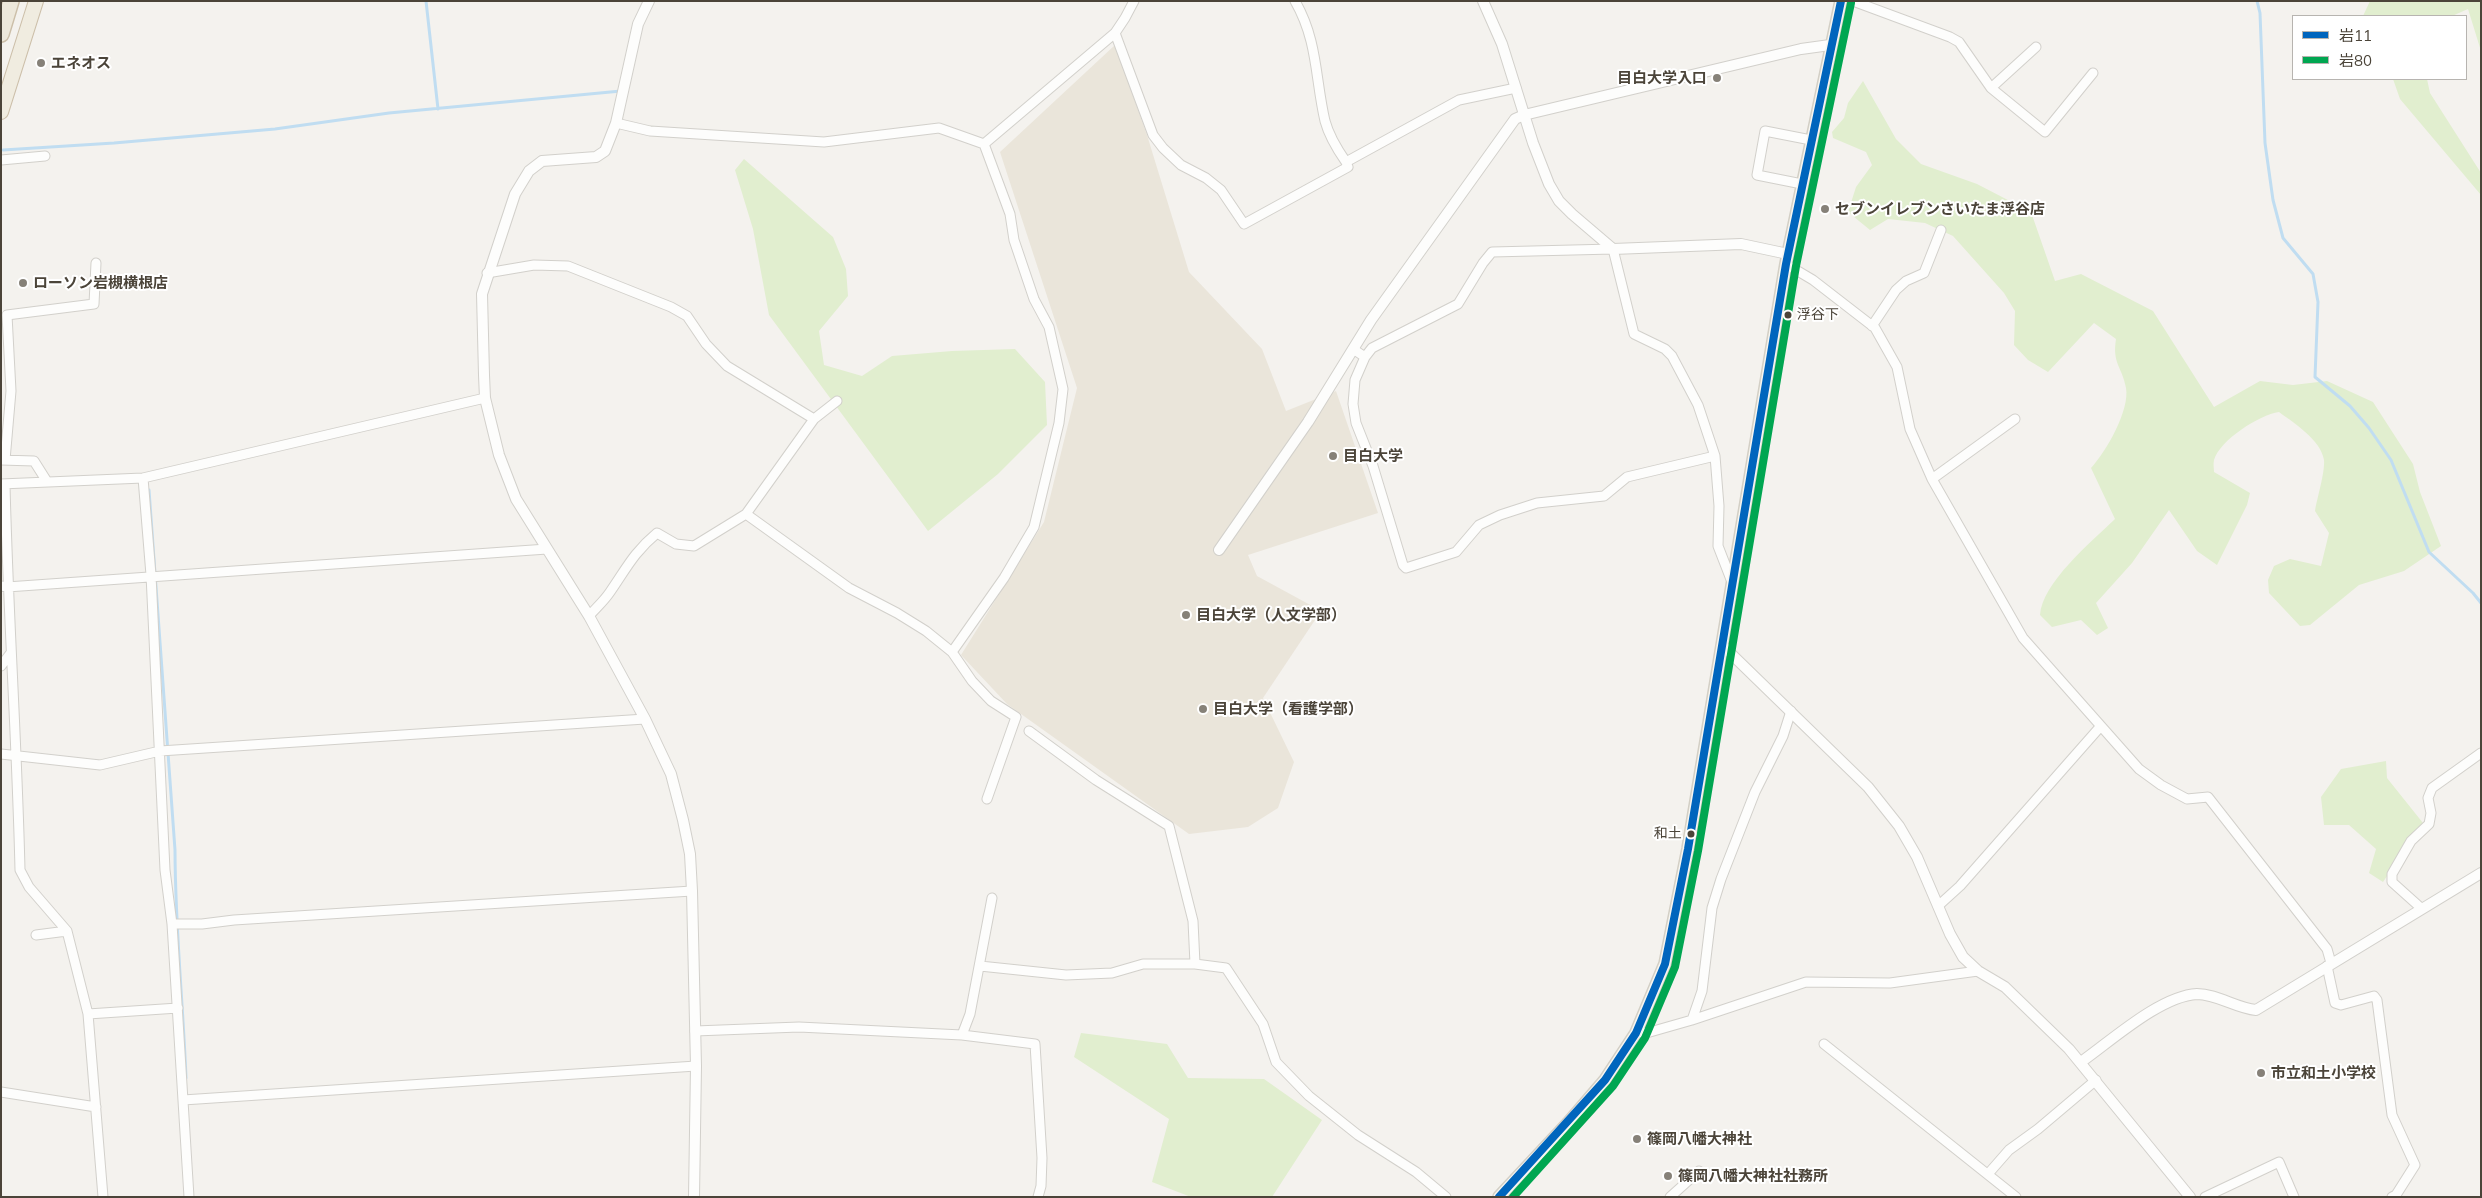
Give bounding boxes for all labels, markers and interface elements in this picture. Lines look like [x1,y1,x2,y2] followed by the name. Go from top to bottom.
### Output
[2292,15,2467,80] legend
[2339,26,2372,45] text: 岩11
[2339,51,2372,70] text: 岩80
[51,54,111,72] place label: エネオス
[35,57,47,69] marker: エネオス
[1617,69,1707,87] place label: 目白大学入口
[1711,72,1723,84] marker: 目白大学入口
[1835,200,2045,218] place label: セブンイレブンさいたま浮谷店
[1819,203,1831,215] marker: セブンイレブンさいたま浮谷店
[33,274,168,292] place label: ローソン岩槻横根店
[17,277,29,289] marker: ローソン岩槻横根店
[1797,307,1839,323] place label: 浮谷下
[1783,310,1793,320] marker: 浮谷下
[1343,447,1403,465] place label: 目白大学
[1327,450,1339,462] marker: 目白大学
[1196,606,1346,624] place label: 目白大学（人文学部）
[1180,609,1192,621] marker: 目白大学（人文学部）
[1213,700,1363,718] place label: 目白大学（看護学部）
[1197,703,1209,715] marker: 目白大学（看護学部）
[1654,826,1682,842] place label: 和土
[1686,829,1696,839] marker: 和土
[2271,1064,2376,1082] place label: 市立和土小学校
[2255,1067,2267,1079] marker: 市立和土小学校
[1647,1130,1752,1148] place label: 篠岡八幡大神社
[1631,1133,1643,1145] marker: 篠岡八幡大神社
[1678,1167,1828,1185] place label: 篠岡八幡大神社社務所
[1662,1170,1674,1182] marker: 篠岡八幡大神社社務所

